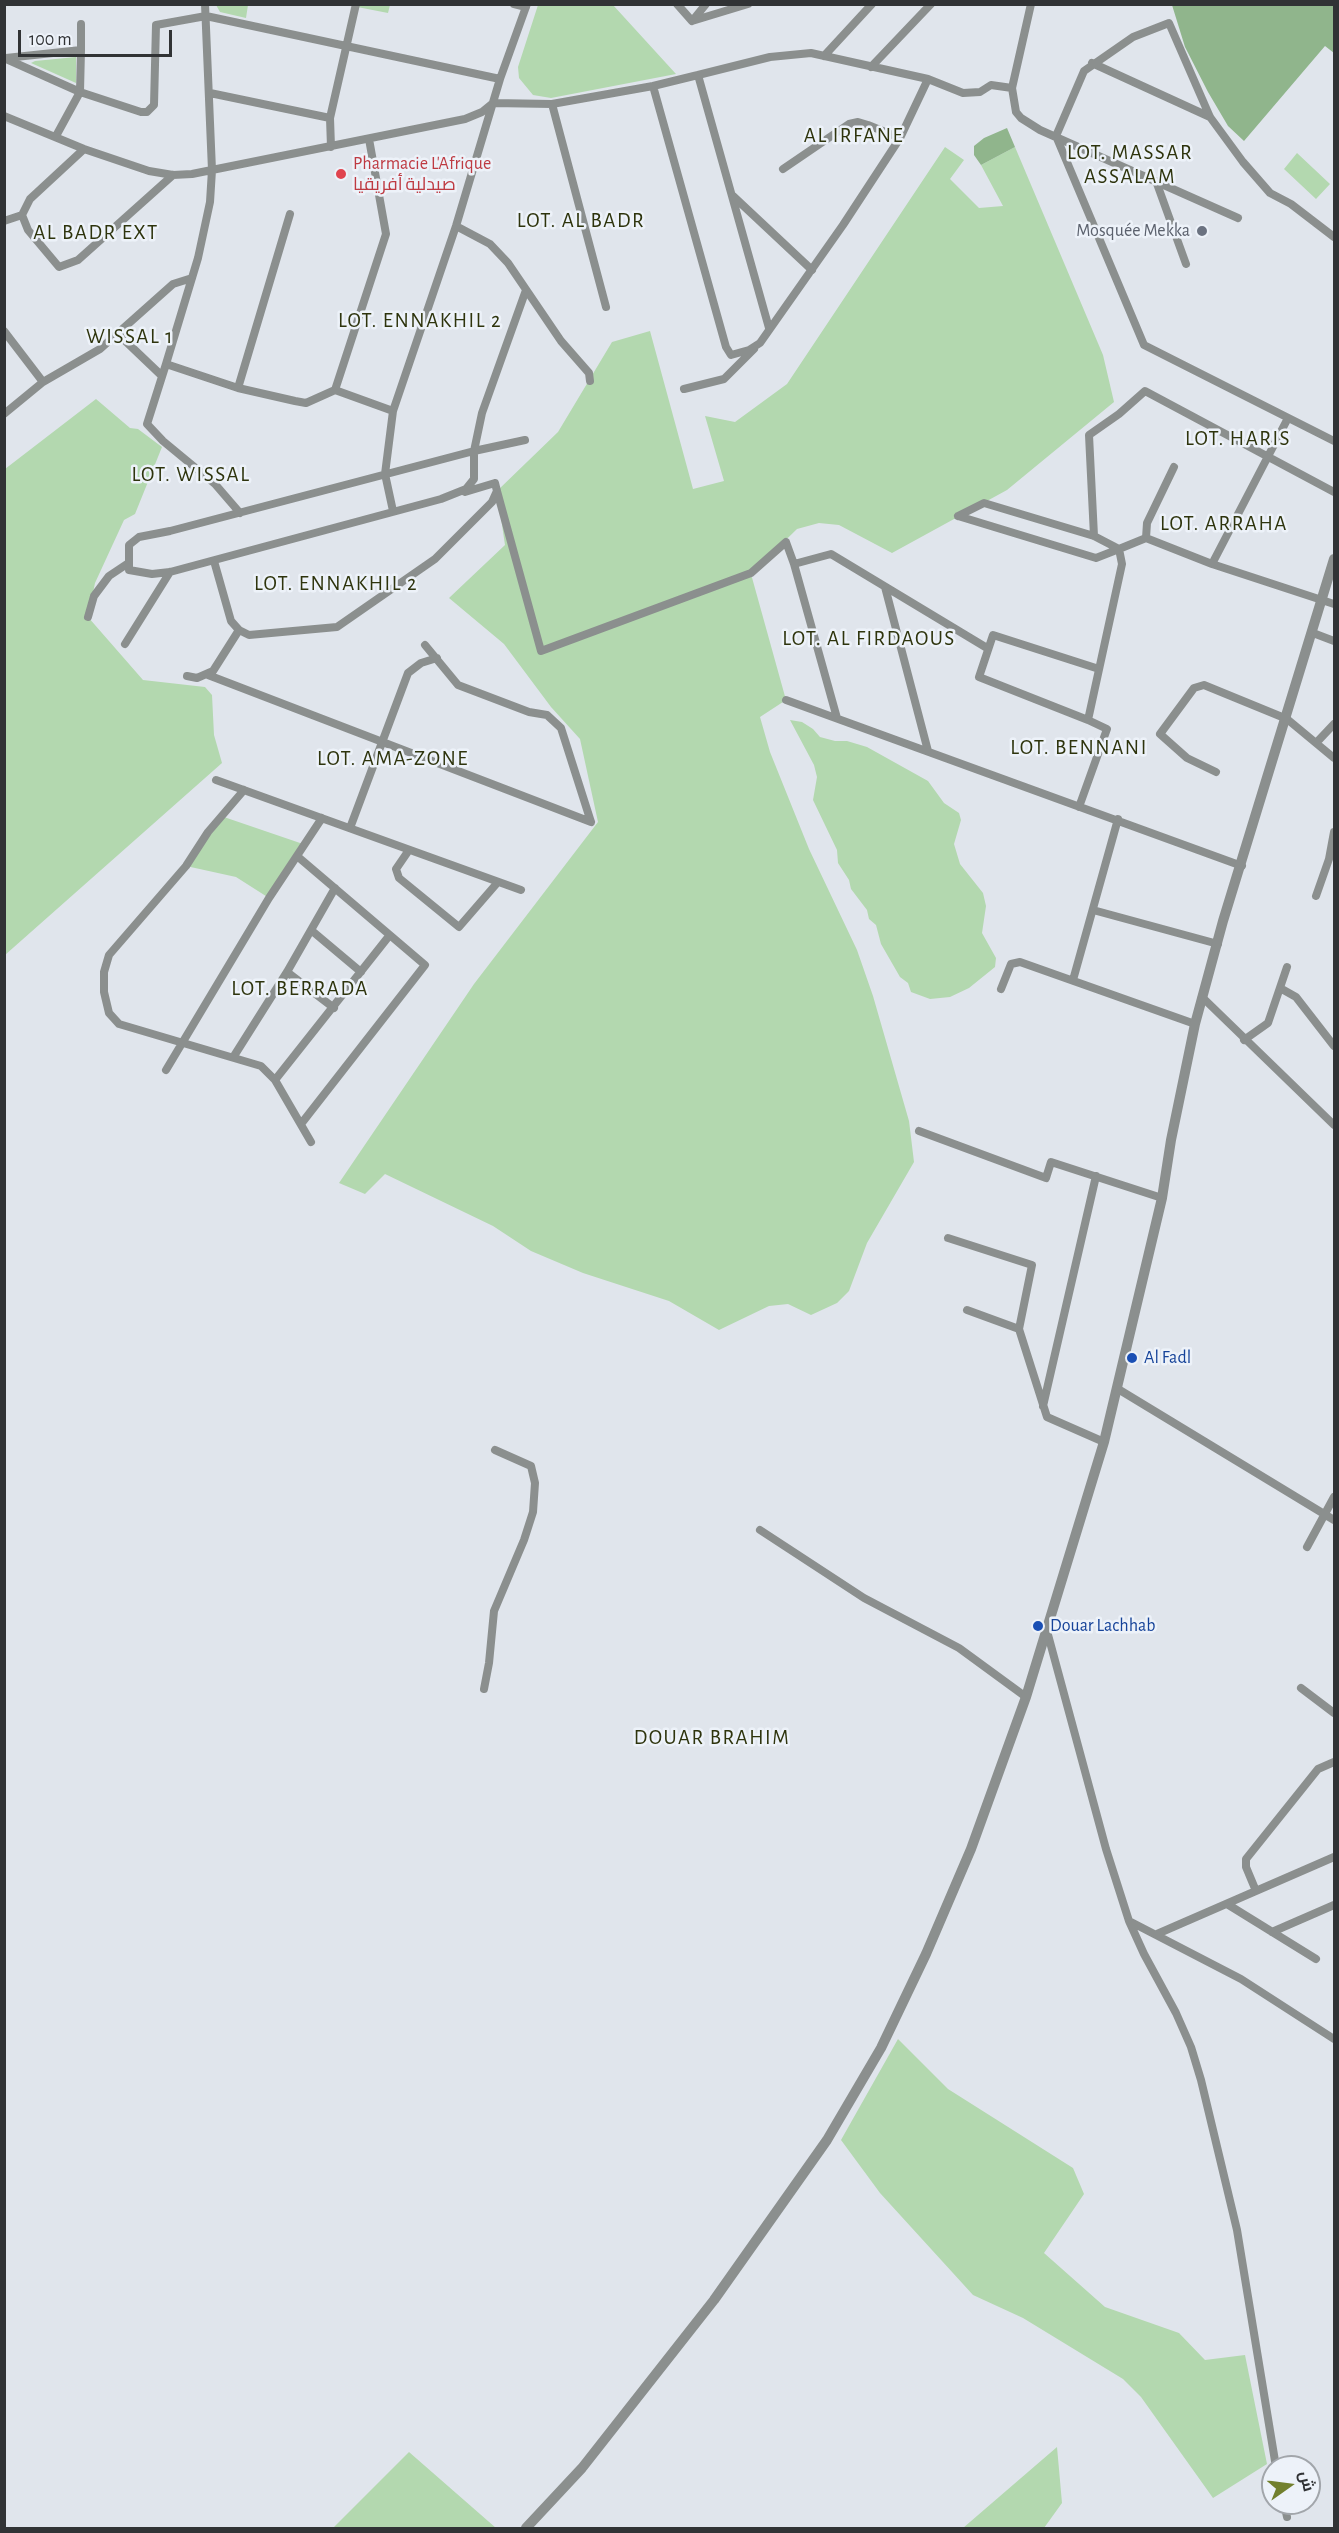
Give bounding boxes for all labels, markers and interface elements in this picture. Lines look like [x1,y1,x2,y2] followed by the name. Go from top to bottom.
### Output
[21,18,176,56] scale bar
[29,31,72,49] text: 100 m
[804,123,904,149] district label: AL IRFANE
[1067,140,1193,190] district label: LOT. MASSAR ASSALAM
[353,153,491,195] place label: Pharmacie L'Afrique صيدلية أفريقيا
[334,167,348,181] marker: Pharmacie L'Afrique صيدلية أفريقيا
[517,208,645,234] district label: LOT. AL BADR
[33,220,159,246] district label: AL BADR EXT
[1076,220,1190,242] place label: Mosquée Mekka
[1195,224,1209,238] marker: Mosquée Mekka
[338,308,502,334] district label: LOT. ENNAKHIL 2
[86,324,174,350] district label: WISSAL 1
[1185,426,1291,452] district label: LOT. HARIS
[132,462,250,488] district label: LOT. WISSAL
[1160,511,1288,537] district label: LOT. ARRAHA
[254,571,418,597] district label: LOT. ENNAKHIL 2
[782,626,956,652] district label: LOT. AL FIRDAOUS
[1010,735,1148,761] district label: LOT. BENNANI
[317,746,469,772] district label: LOT. AMA-ZONE
[231,976,369,1002] district label: LOT. BERRADA
[1144,1347,1191,1369] place label: Al Fadl
[1125,1351,1139,1365] marker: Al Fadl
[1050,1615,1156,1637] place label: Douar Lachhab
[1031,1619,1045,1633] marker: Douar Lachhab
[634,1725,790,1751] district label: DOUAR BRAHIM
[1261,2455,1321,2515] north arrow
[1296,2469,1317,2493] text: ش

